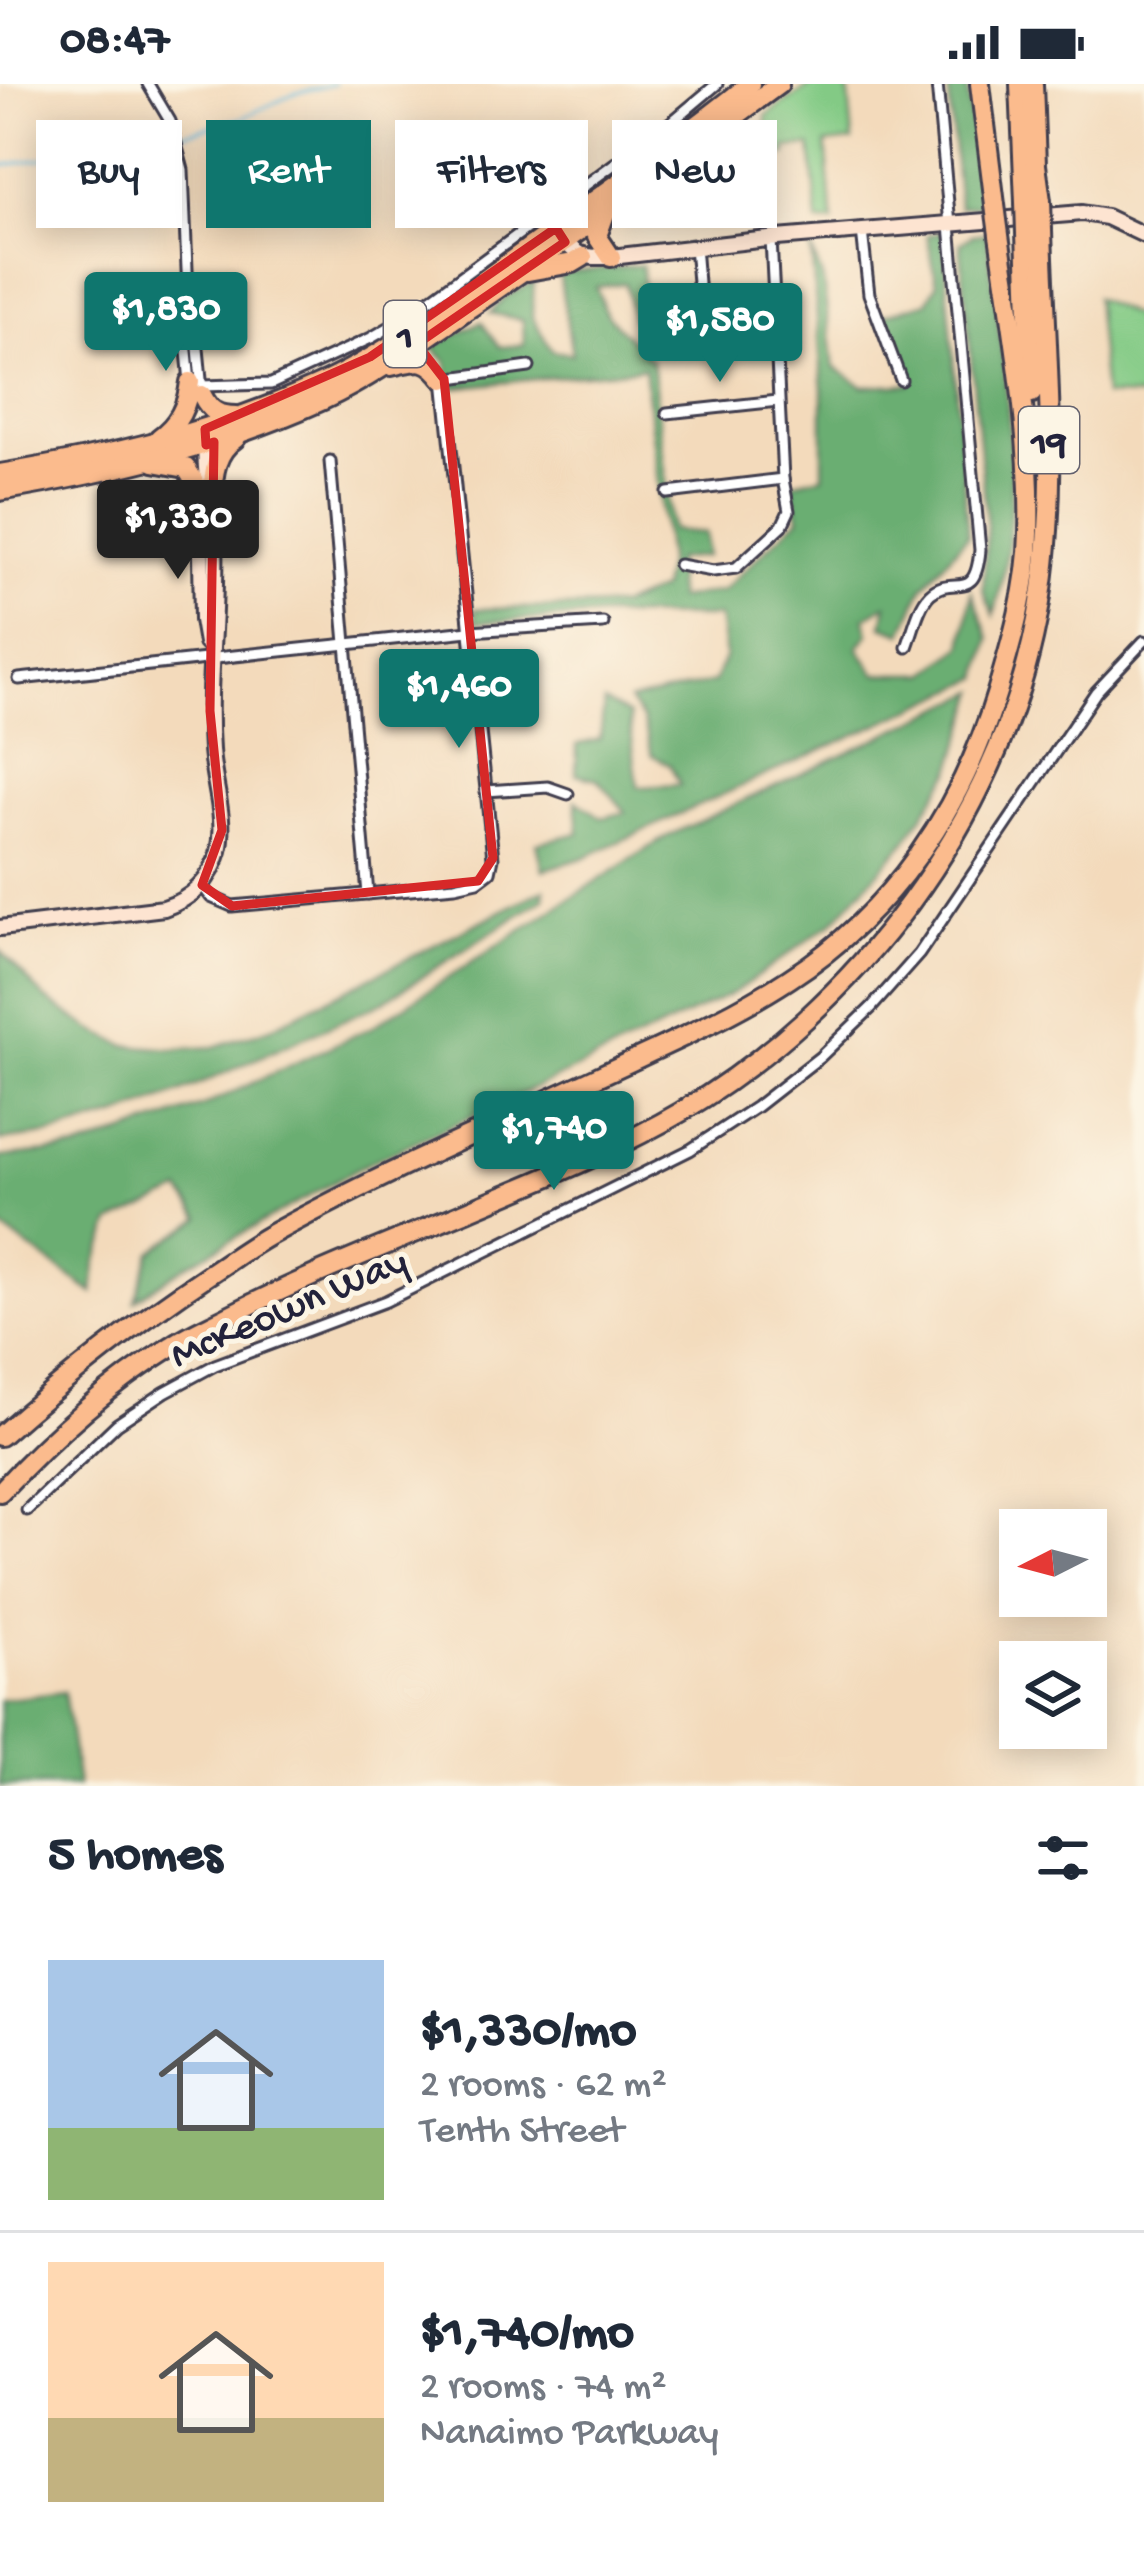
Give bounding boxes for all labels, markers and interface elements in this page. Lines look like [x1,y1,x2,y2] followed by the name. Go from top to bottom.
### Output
[60,16,169,69] text: 08:47
[36,120,182,228] chip: Buy
[206,120,371,228] chip: Rent
[395,120,588,228] chip: Filters
[612,120,777,228] chip: New
[68,272,264,374] pin: $1,830
[622,283,818,385] pin: $1,580
[111,288,221,334] text: $1,830
[665,299,775,345] text: $1,580
[384,301,426,367] road number: 1
[1019,407,1079,473] road number: 19
[80,480,276,582] pin: $1,330
[124,496,232,542] text: $1,330
[361,649,557,751] pin: $1,460
[406,665,512,711] text: $1,460
[456,1091,652,1193] pin: $1,740
[501,1107,607,1153] text: $1,740
[164,1239,416,1383] street label: McKeown Way
[999,1509,1107,1617] north arrow
[999,1509,1107,1749] map controls
[999,1641,1107,1749] button: layers
[1030,1825,1096,1891] icon: filters
[48,1828,222,1888] text: 5 homes
[420,2004,636,2064] text: $1,330/mo
[144,2008,288,2152] icon: home
[420,2064,667,2110] text: 2 rooms · 62 m²
[420,2110,624,2156] text: Tenth Street
[420,2306,634,2366] text: $1,740/mo
[144,2310,288,2454] icon: home
[420,2366,667,2412] text: 2 rooms · 74 m²
[420,2412,718,2458] text: Nanaimo Parkway

